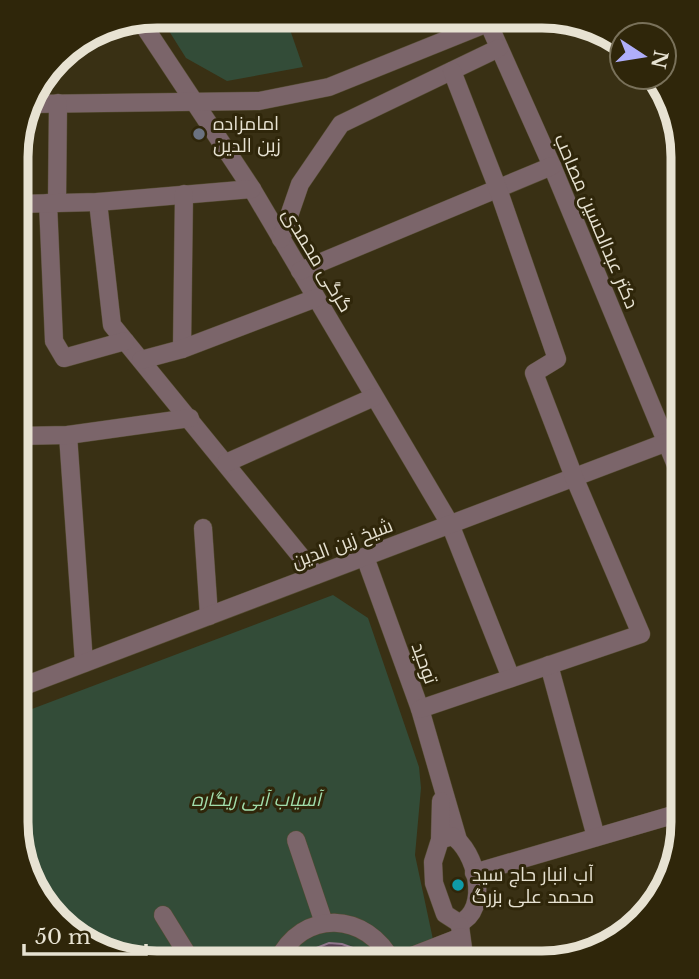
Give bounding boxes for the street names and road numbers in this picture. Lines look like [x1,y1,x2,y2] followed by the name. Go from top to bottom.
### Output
[549,130,644,312] street label: دکتر عبدالحسین مصاحب
[278,204,358,316] street label: گرگی محمدی
[288,514,397,575] street label: شیخ زین الدین
[406,639,443,687] street label: توحید

